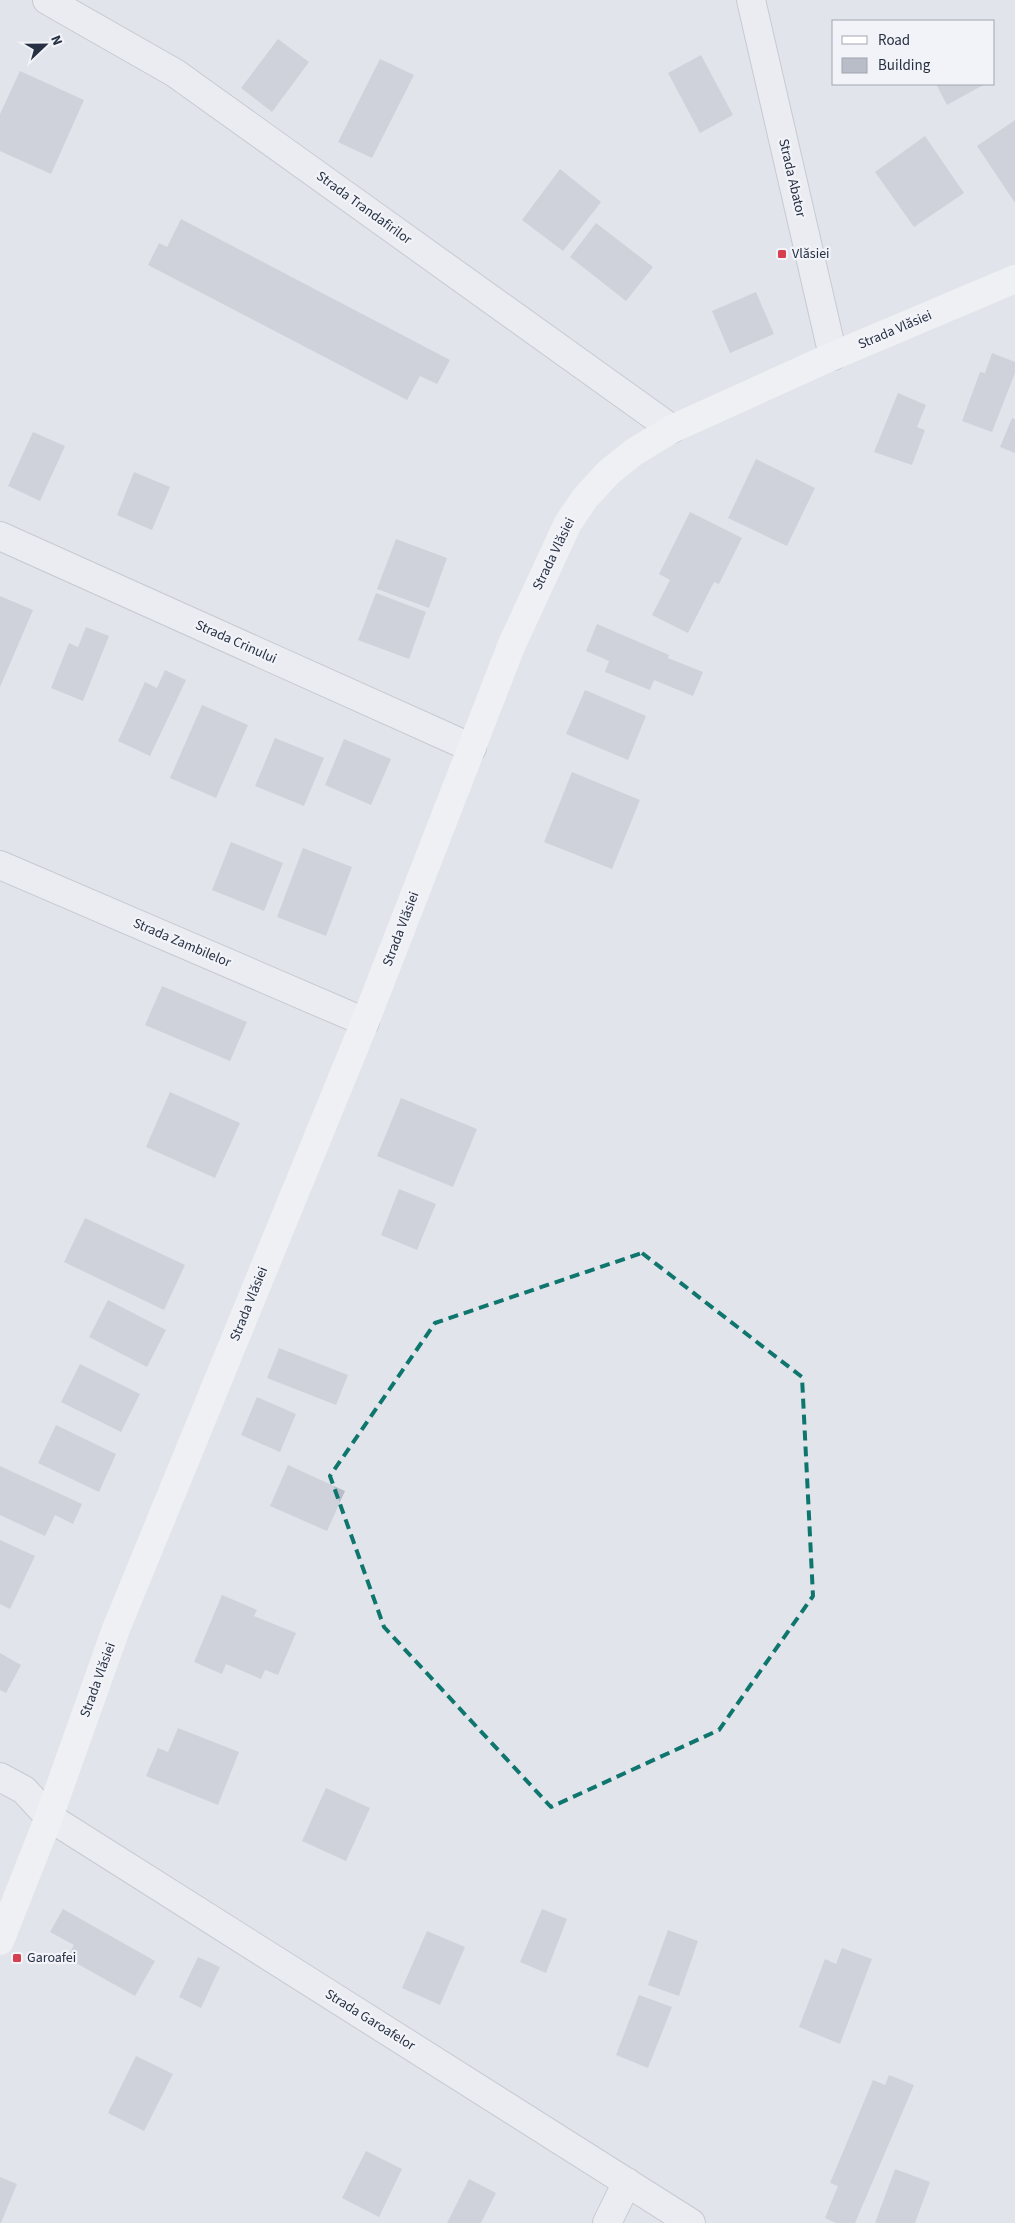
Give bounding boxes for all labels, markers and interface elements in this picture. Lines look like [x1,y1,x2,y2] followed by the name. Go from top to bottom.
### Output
[20,20,70,70] north arrow
[832,20,995,85] legend
[878,30,910,51] text: Road
[45,32,67,49] text: N
[878,55,931,76] text: Building
[773,137,811,219] street label: Strada Abator
[312,166,416,250] street label: Strada Trandafirilor
[792,244,830,264] place label: Vlăsiei
[776,248,788,260] marker: Vlăsiei
[855,305,935,355] street label: Strada Vlăsiei
[528,514,580,594] street label: Strada Vlăsiei
[192,615,280,669] street label: Strada Crinului
[378,889,424,969] street label: Strada Vlăsiei
[130,913,234,973] street label: Strada Zambilelor
[225,1264,273,1344] street label: Strada Vlăsiei
[75,1640,121,1720] street label: Strada Vlăsiei
[27,1948,76,1968] place label: Garoafei
[11,1952,23,1964] marker: Garoafei
[321,1984,419,2056] street label: Strada Garoafelor

